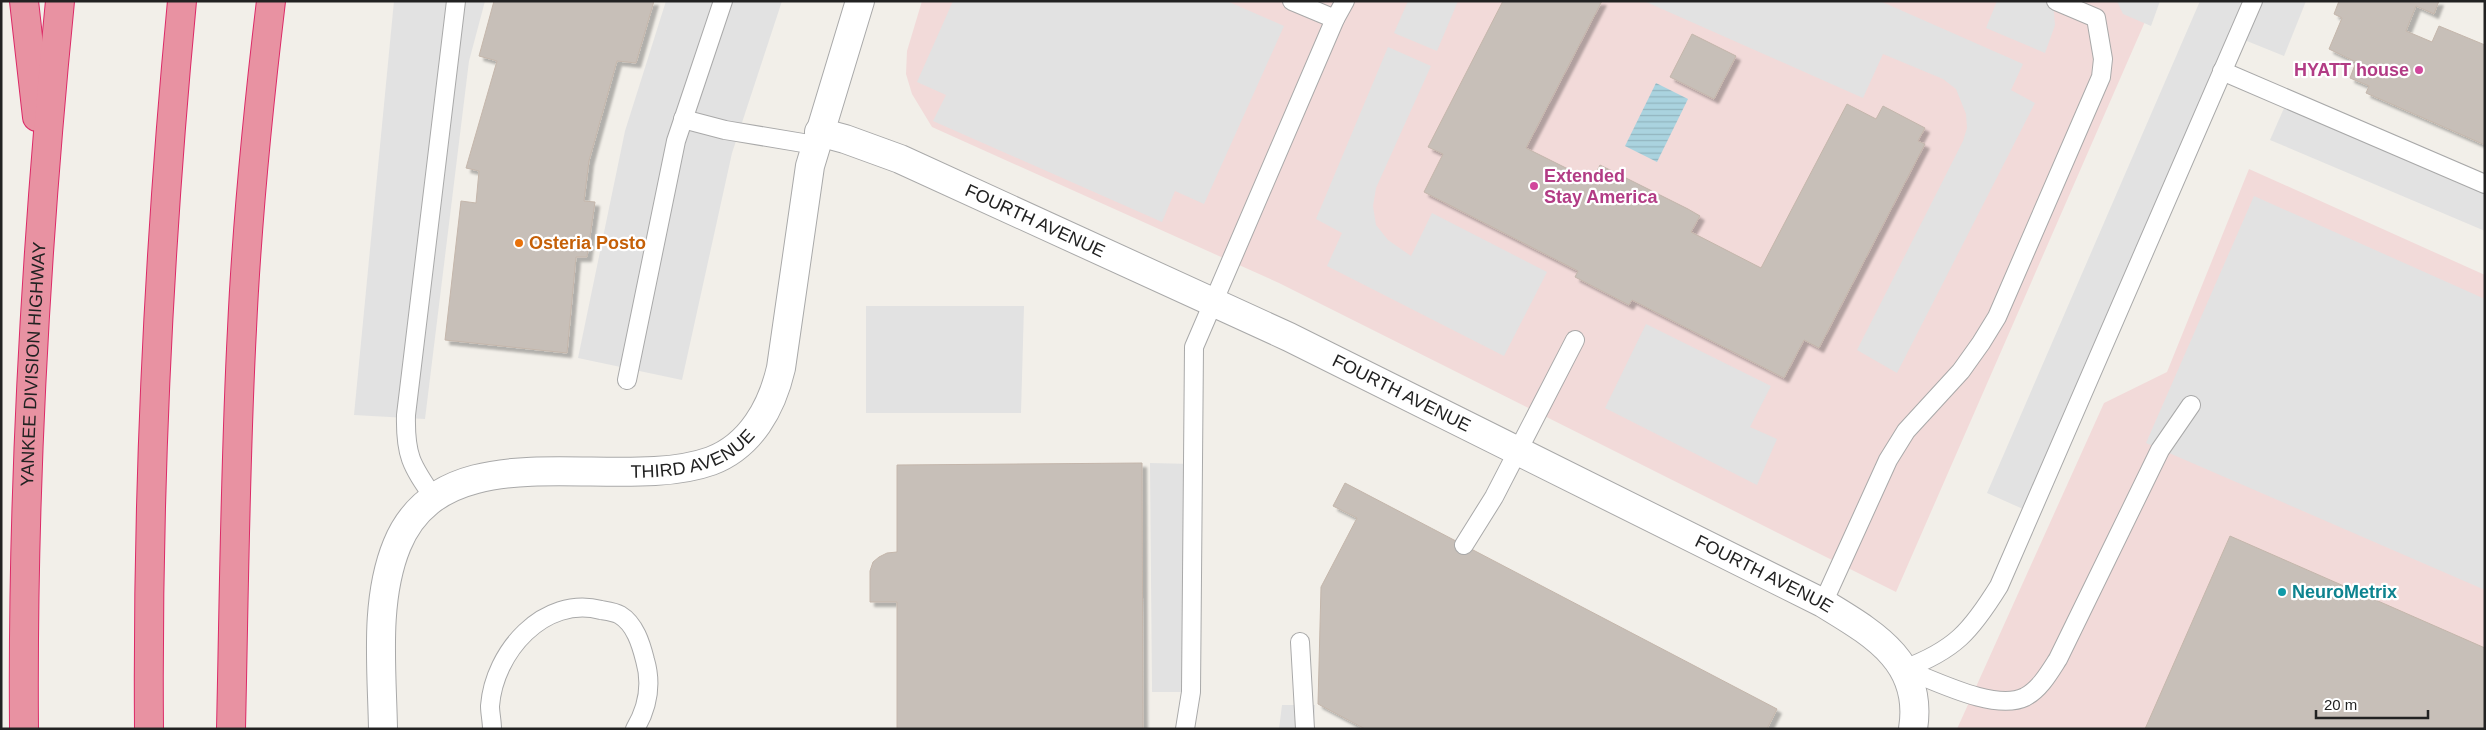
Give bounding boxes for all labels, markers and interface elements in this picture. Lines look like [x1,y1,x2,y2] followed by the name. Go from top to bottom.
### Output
[2294,60,2409,80] place label: HYATT house
[2413,64,2425,76] marker: HYATT house
[1544,166,1658,207] place label: Extended Stay America
[962,180,1108,261] street label: FOURTH AVENUE
[1528,180,1540,192] marker: Extended Stay America
[529,233,646,253] place label: Osteria Posto
[513,237,525,249] marker: Osteria Posto
[17,241,50,487] street label: YANKEE DIVISION HIGHWAY
[1329,350,1474,436] street label: FOURTH AVENUE
[630,425,759,482] street label: THIRD AVENUE
[1692,531,1837,617] street label: FOURTH AVENUE
[2292,582,2397,602] place label: NeuroMetrix
[2276,586,2288,598] marker: NeuroMetrix
[2316,688,2428,720] scale bar
[2324,696,2357,713] text: 20 m

